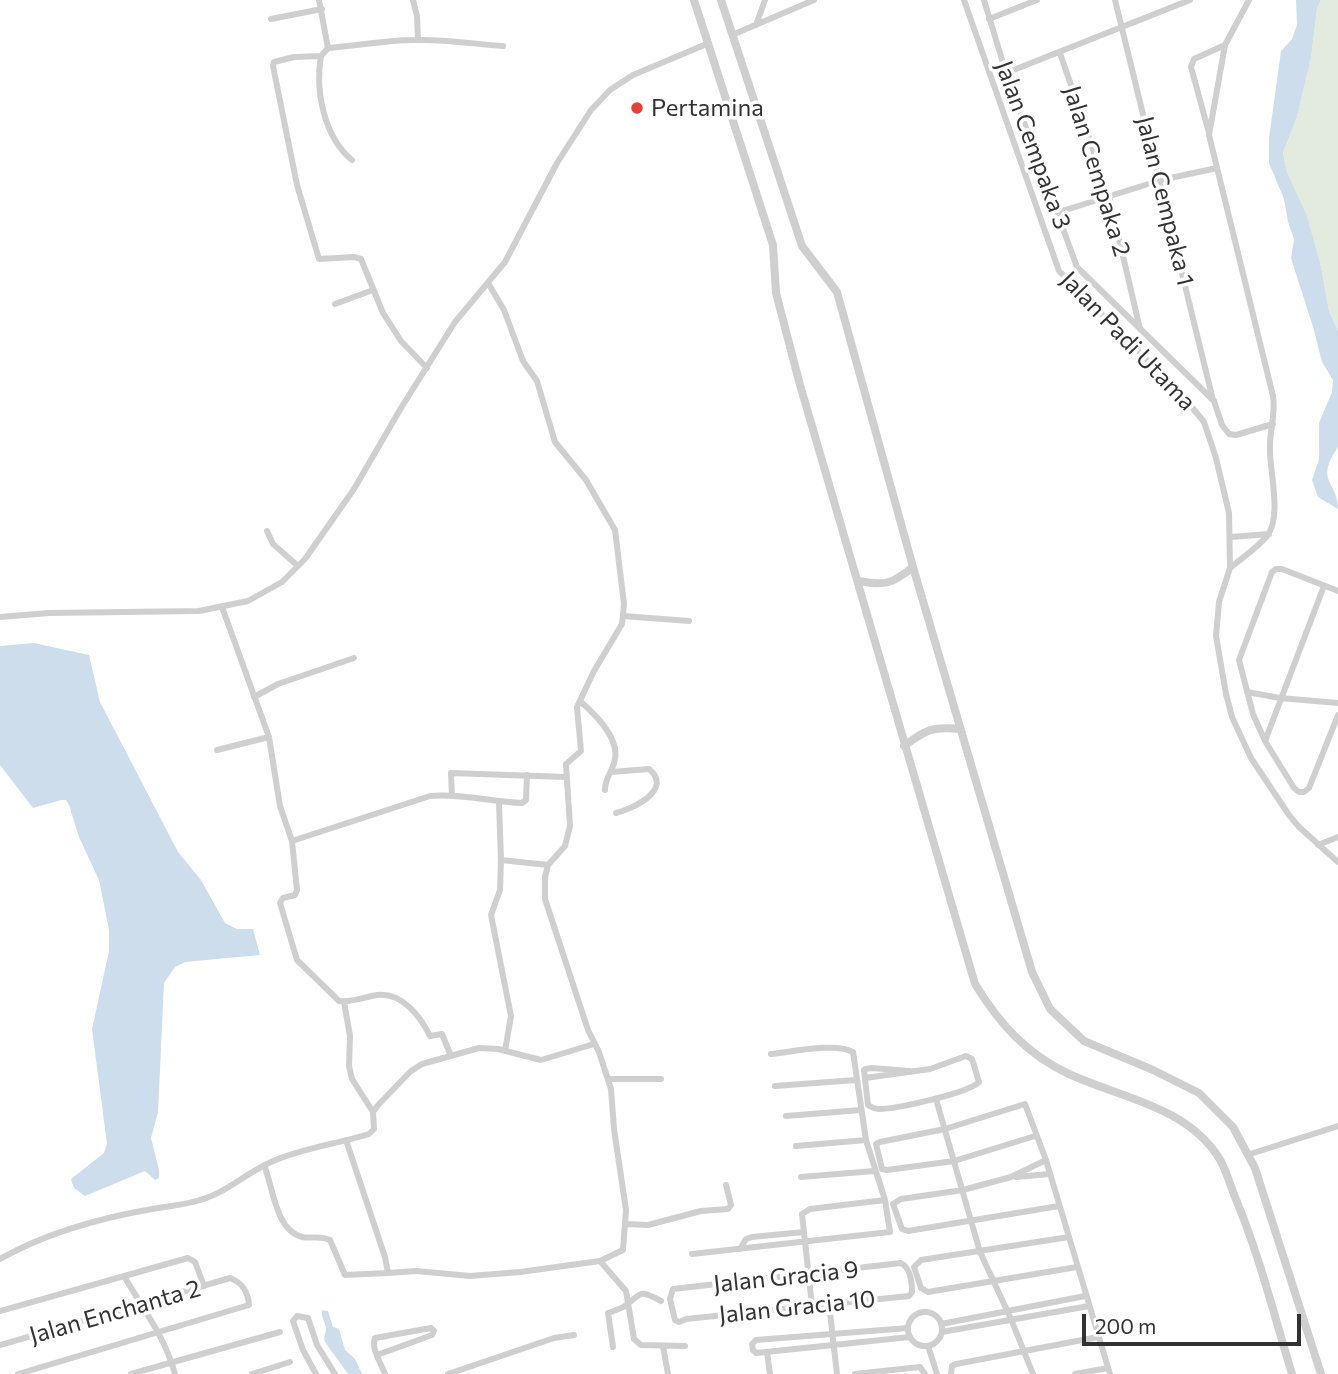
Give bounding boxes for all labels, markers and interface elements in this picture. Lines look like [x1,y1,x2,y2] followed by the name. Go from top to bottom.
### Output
[989,57,1077,233] street label: Jalan Cempaka 3
[1057,82,1137,260] street label: Jalan Cempaka 2
[651,94,764,122] place label: Pertamina
[629,100,645,116] marker: Pertamina
[1130,113,1200,289] street label: Jalan Cempaka 1
[1054,265,1202,417] street label: Jalan Padi Utama
[712,1255,860,1299] street label: Jalan Gracia 9
[26,1274,204,1350] street label: Jalan Enchanta 2
[717,1284,877,1330] street label: Jalan Gracia 10
[1086,1300,1305,1344] scale bar
[1095,1313,1156,1338] text: 200 m

